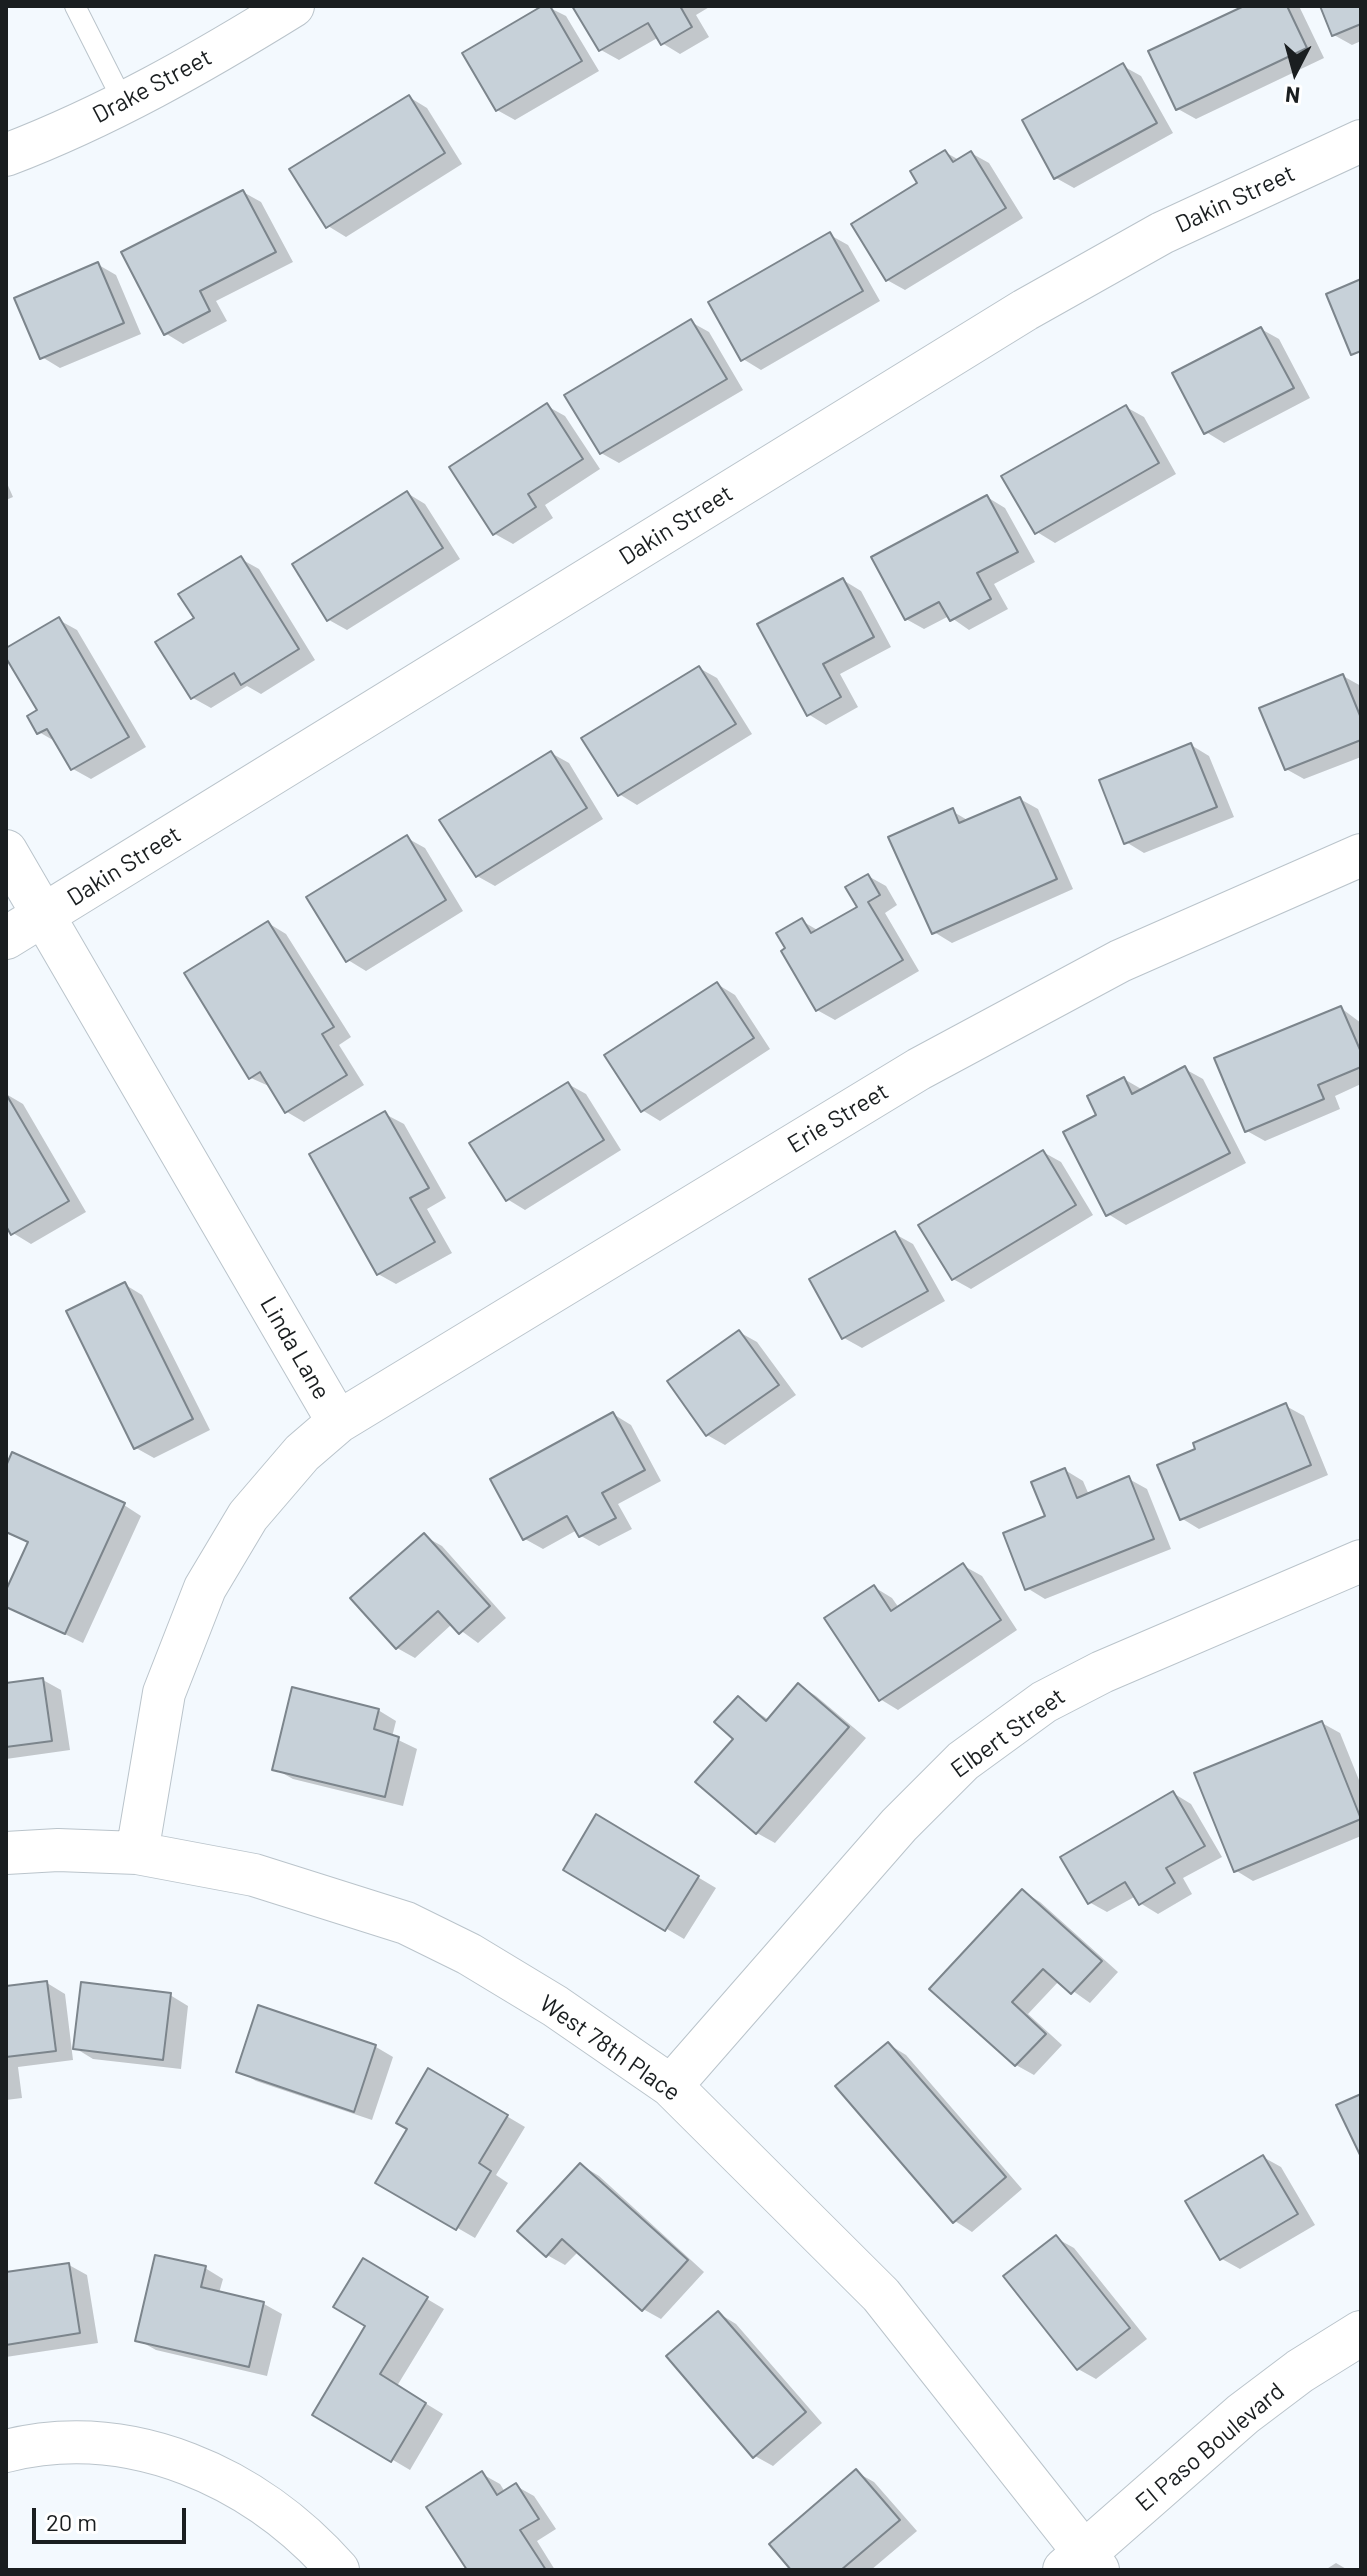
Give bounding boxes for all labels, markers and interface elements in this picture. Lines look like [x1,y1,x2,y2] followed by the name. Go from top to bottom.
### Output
[1255,32,1335,112] north arrow
[88,43,216,129] street label: Drake Street
[1284,82,1301,110] text: N
[1171,159,1299,239] street label: Dakin Street
[614,479,738,571] street label: Dakin Street
[62,820,186,912] street label: Dakin Street
[782,1077,894,1159] street label: Erie Street
[254,1291,336,1405] street label: Linda Lane
[945,1682,1071,1784] street label: Elbert Street
[534,1989,686,2107] street label: West 78th Place
[1130,2377,1290,2517] street label: El Paso Boulevard
[36,2492,190,2542] scale bar
[46,2507,97,2536] text: 20 m

